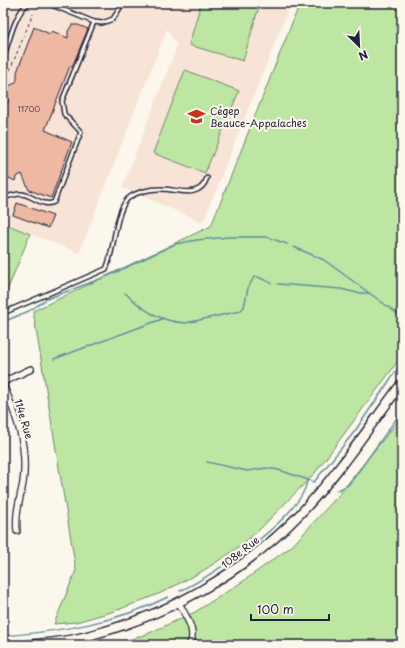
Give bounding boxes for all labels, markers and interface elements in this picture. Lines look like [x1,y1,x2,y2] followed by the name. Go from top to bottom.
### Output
[339,26,379,66] north arrow
[356,46,371,65] text: N
[18,103,40,115] house number: 11700
[210,103,307,130] place label: Cégep Beauce-Appalaches
[187,107,207,127] school or university icon: Cégep Beauce-Appalaches
[11,397,38,441] street label: 114e Rue
[217,532,262,571] street label: 108e Rue
[251,596,329,622] scale bar
[257,600,294,618] text: 100 m

